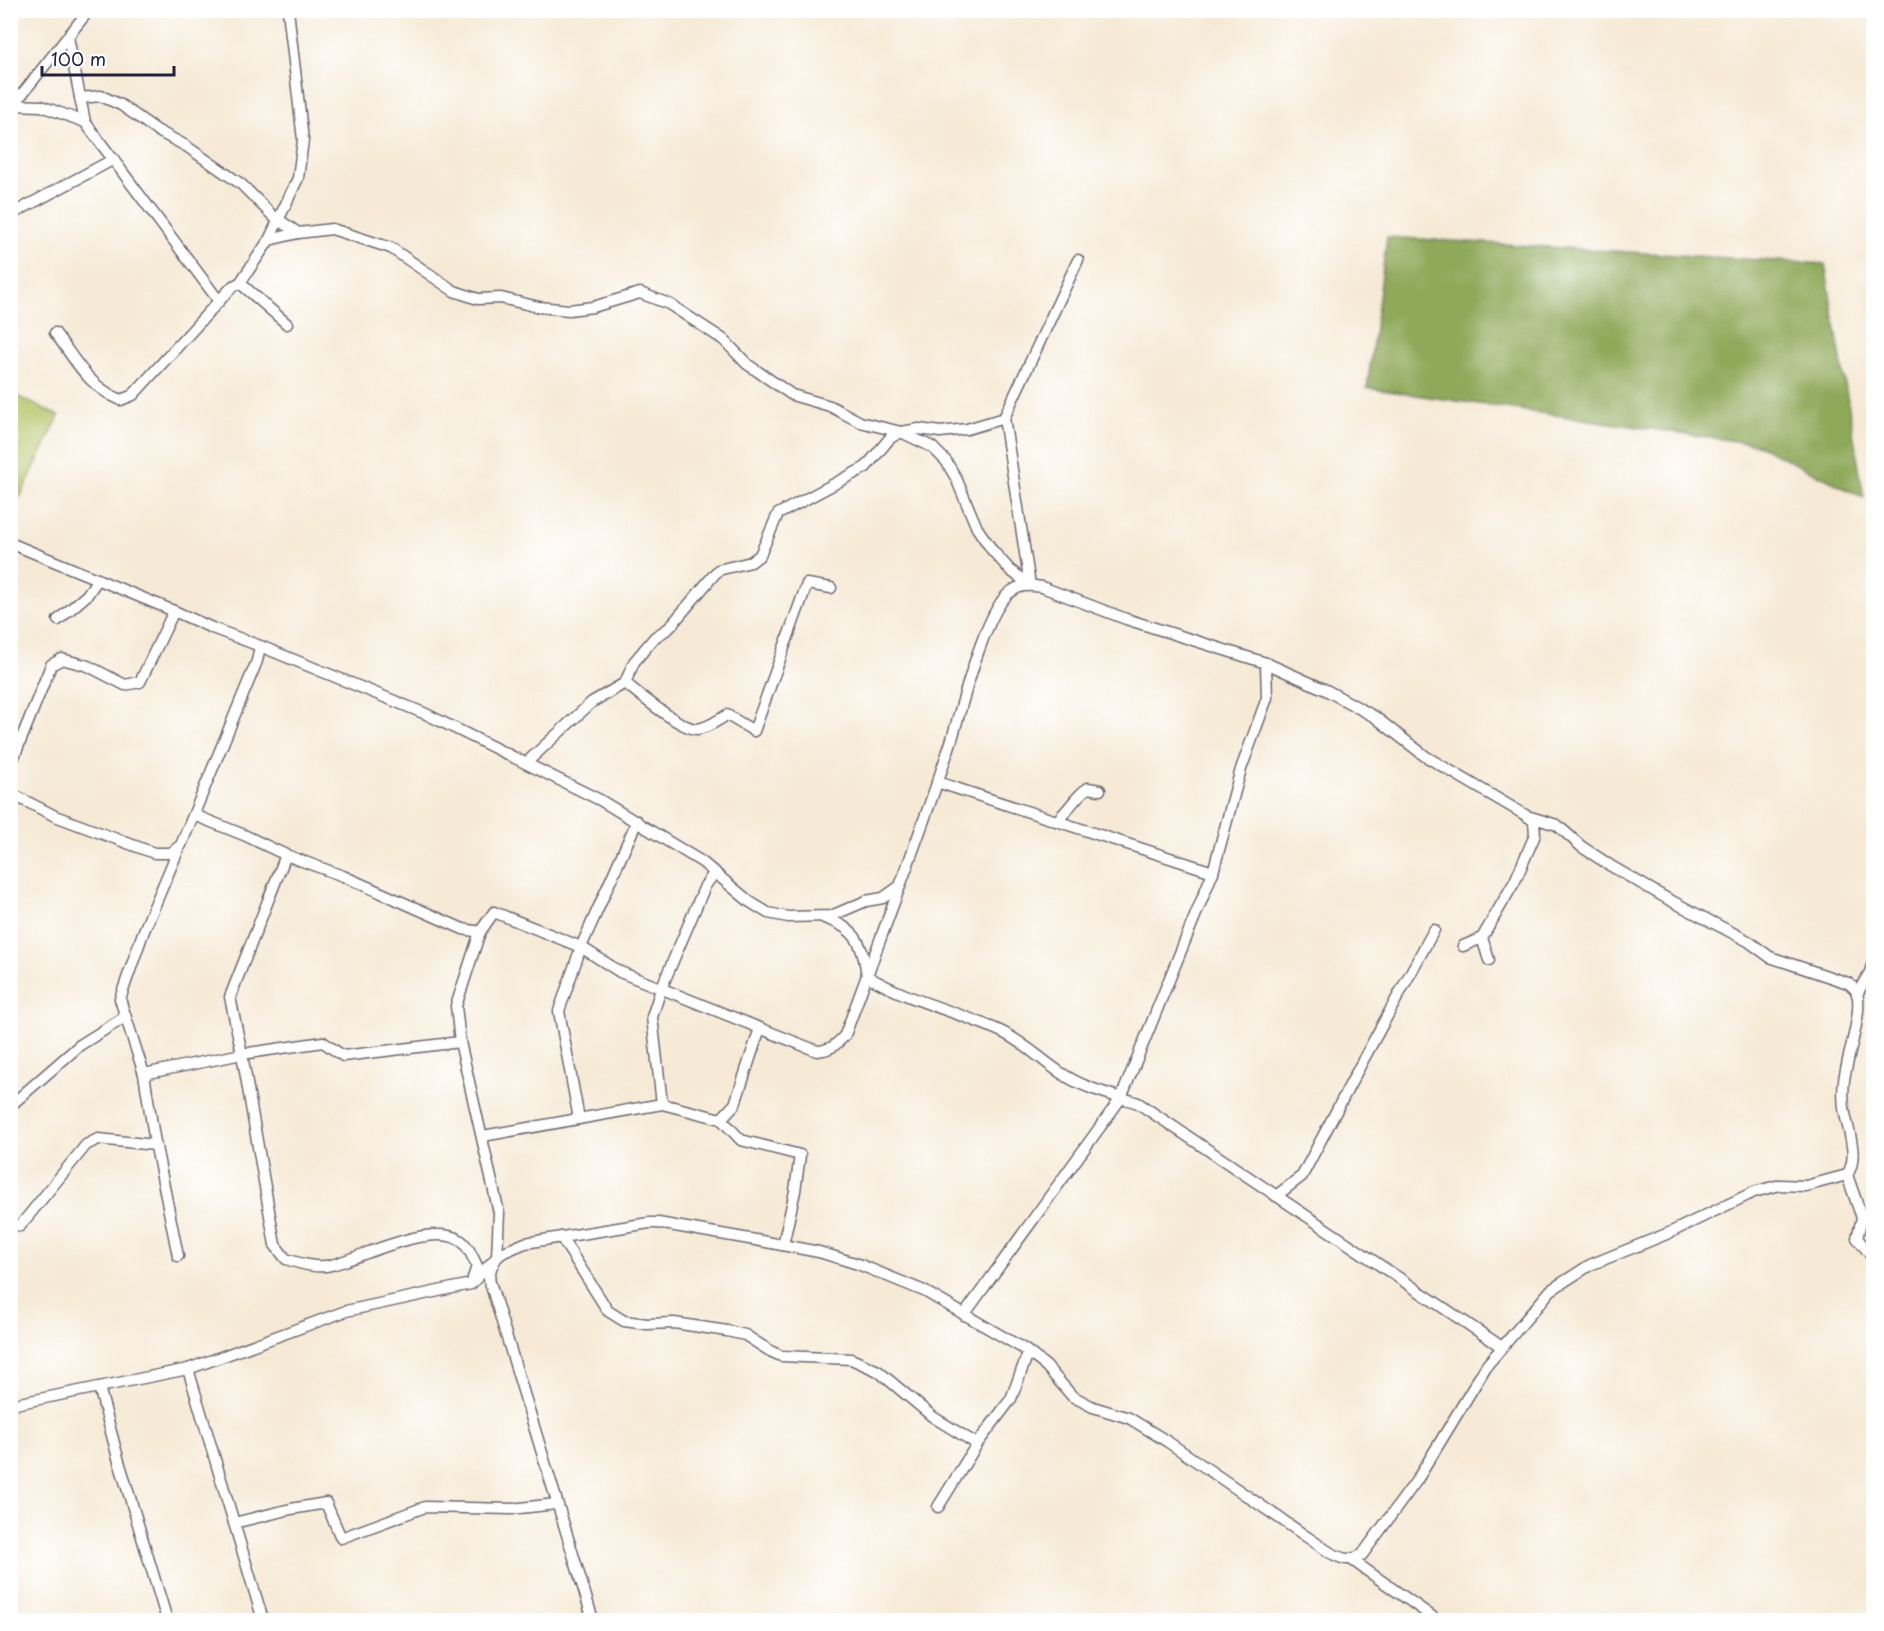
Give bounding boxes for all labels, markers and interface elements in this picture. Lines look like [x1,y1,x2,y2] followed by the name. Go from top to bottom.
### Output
[42,39,174,77] scale bar
[51,45,106,72] text: 100 m

